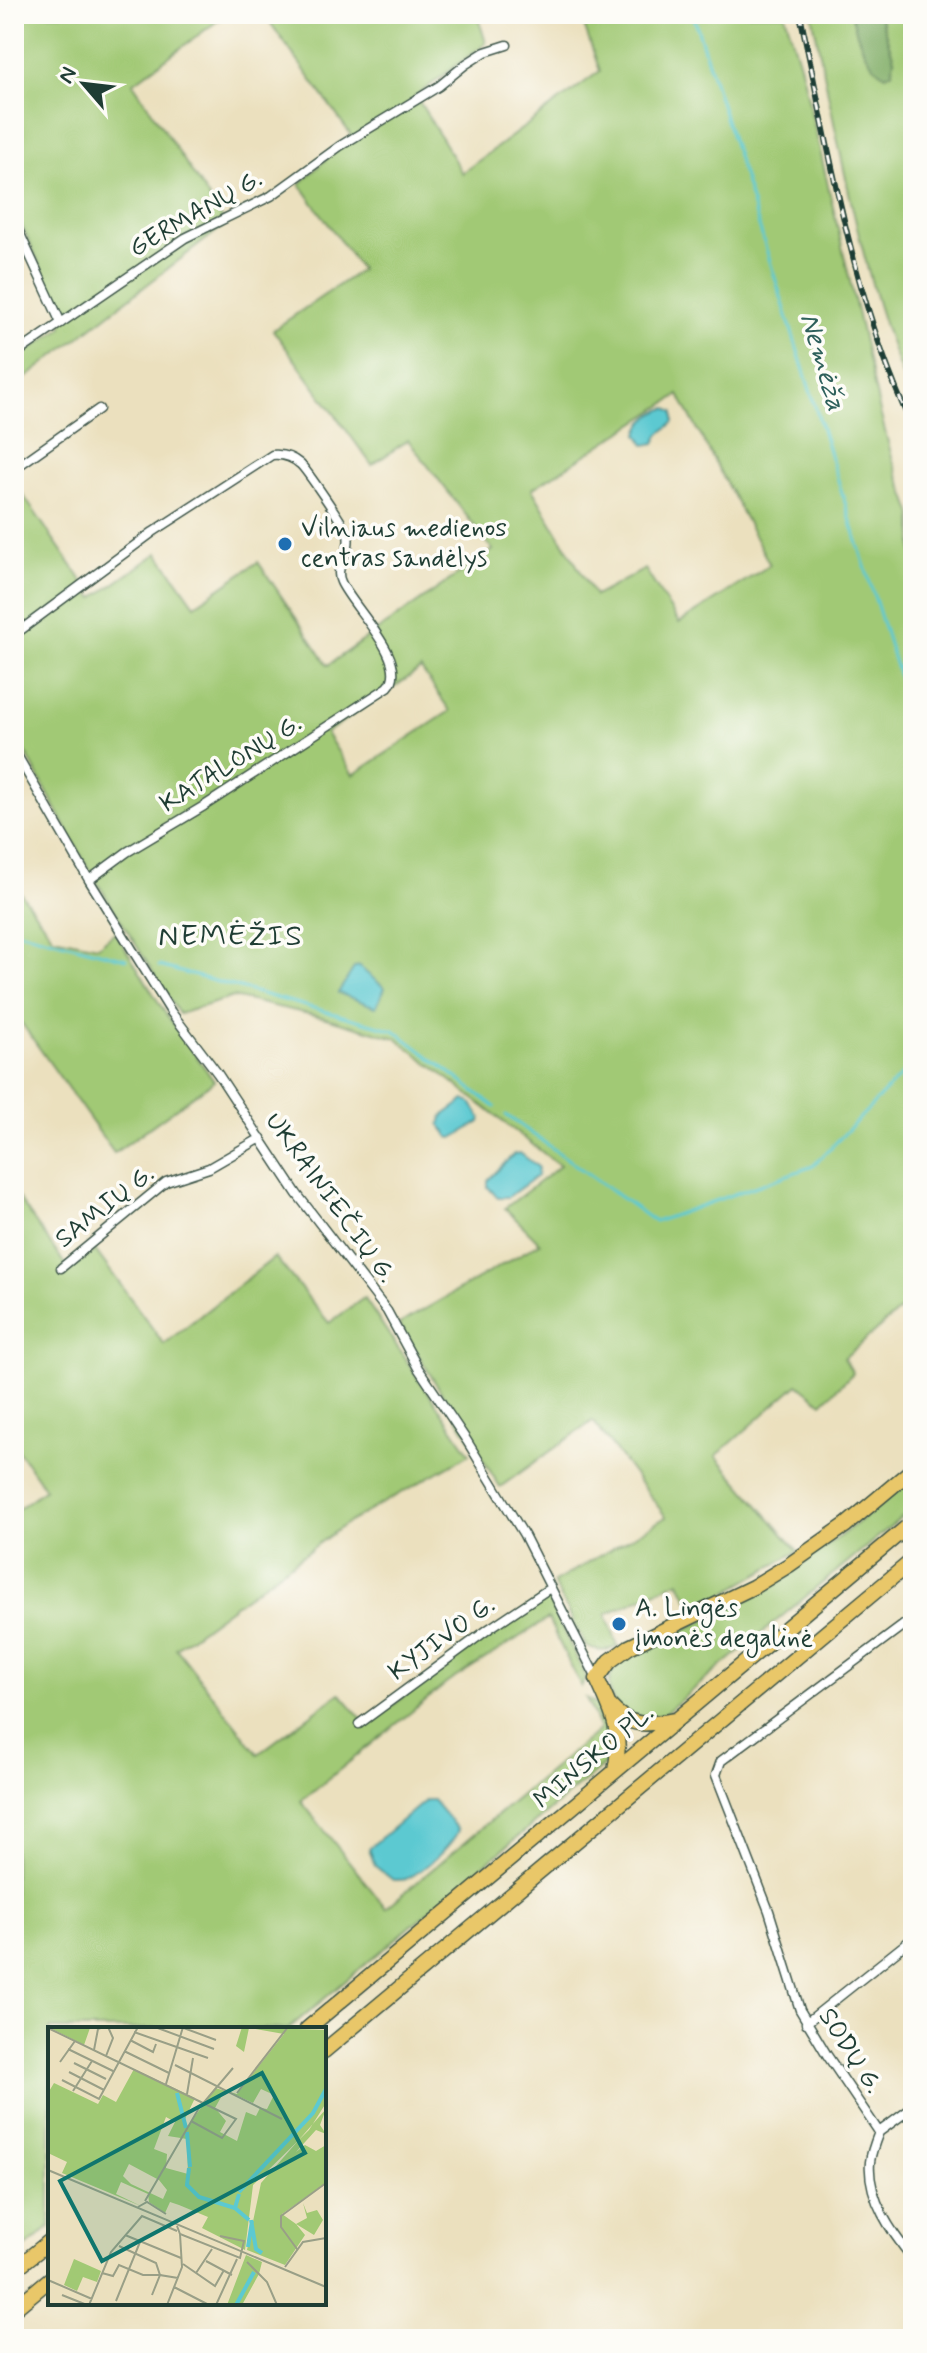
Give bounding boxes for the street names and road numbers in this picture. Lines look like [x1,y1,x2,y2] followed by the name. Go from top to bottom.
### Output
[123,162,269,266] street label: GERMANŲ G.
[154,707,308,821] street label: KATALONŲ G.
[257,1106,403,1290] street label: UKRAINIEČIŲ G.
[48,1158,162,1256] street label: SAMIŲ G.
[382,1589,502,1689] street label: KYJIVO G.
[527,1697,661,1817] street label: MINSKO PL.
[810,2002,890,2100] street label: SODŲ G.

